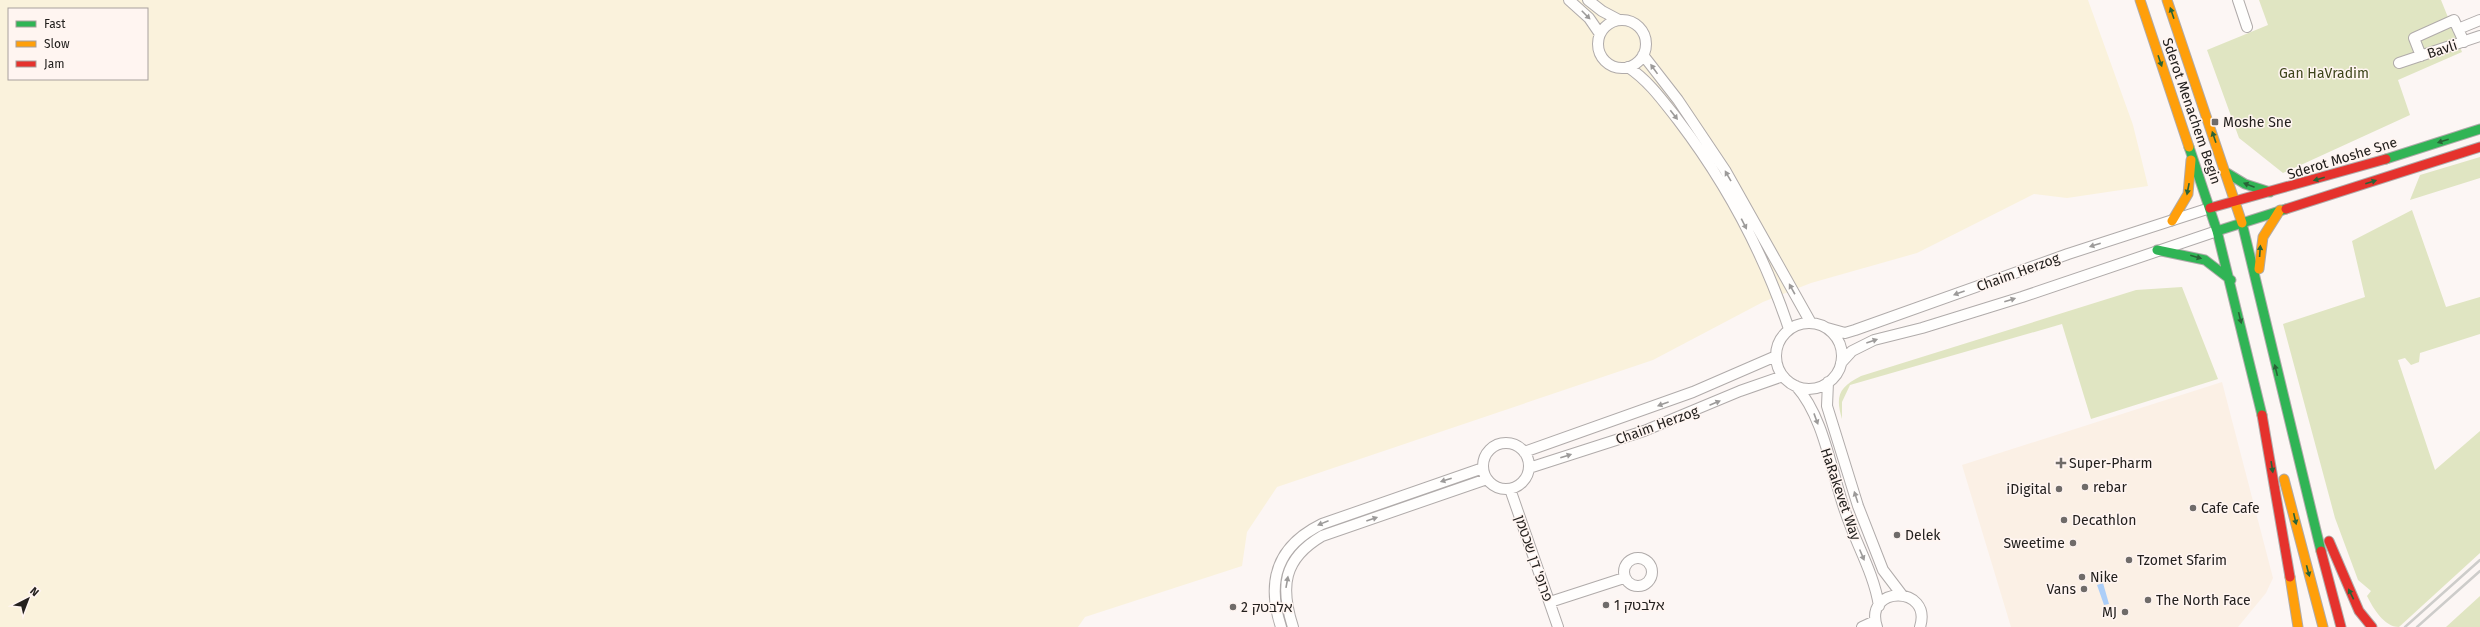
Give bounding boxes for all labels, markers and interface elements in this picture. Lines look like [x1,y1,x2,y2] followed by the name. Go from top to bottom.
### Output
[2169,7,2175,19] one-way arrow
[8,8,148,80] legend
[1581,10,1591,20] one-way arrow
[44,17,66,31] text: Fast
[2158,36,2225,187] street label: Sderot Menachem Begin
[44,37,70,51] text: Slow
[2425,37,2459,62] street label: Bavli
[2157,55,2163,67] one-way arrow
[44,57,64,71] text: Jam
[1650,64,1658,75] one-way arrow
[2279,65,2369,82] park label: Gan HaVradim
[1670,110,1678,121] one-way arrow
[2223,114,2292,131] place label: Moshe Sne
[2210,117,2220,127] marker: Moshe Sne
[2211,130,2217,142] one-way arrow
[2285,134,2399,183] street label: Sderot Moshe Sne
[2437,138,2449,144] one-way arrow
[1725,170,1732,182] one-way arrow
[2312,176,2324,182] one-way arrow
[2365,179,2377,185] one-way arrow
[2185,182,2191,195] one-way arrow
[2243,182,2255,188] one-way arrow
[1741,219,1748,230] one-way arrow
[2089,243,2101,249] one-way arrow
[2256,245,2263,258] one-way arrow
[1974,249,2063,295] street label: Chaim Herzog
[2190,254,2202,260] one-way arrow
[1788,283,1795,295] one-way arrow
[1953,290,1965,296] one-way arrow
[2004,297,2016,303] one-way arrow
[2237,312,2243,324] one-way arrow
[1867,338,1879,344] one-way arrow
[2273,364,2279,377] one-way arrow
[1709,400,1720,406] one-way arrow
[1613,402,1702,448] street label: Chaim Herzog
[1656,402,1668,408] one-way arrow
[1813,414,1819,426] one-way arrow
[1817,446,1864,543] street label: HaRakevet Way
[1560,453,1572,459] one-way arrow
[2069,455,2152,472] place label: Super-Pharm
[2056,458,2066,468] marker: Super-Pharm
[2269,461,2275,473] one-way arrow
[1439,478,1451,484] one-way arrow
[2093,479,2127,496] place label: rebar
[2006,481,2051,498] place label: iDigital
[2080,482,2090,492] marker: rebar
[2054,484,2064,494] marker: iDigital
[1853,491,1859,503] one-way arrow
[2201,500,2260,517] place label: Cafe Cafe
[2188,503,2198,513] marker: Cafe Cafe
[2072,512,2136,529] place label: Decathlon
[1511,513,1556,604] street label: פרופ' דן שכטמן
[2292,513,2298,525] one-way arrow
[2059,515,2069,525] marker: Decathlon
[1367,516,1379,522] one-way arrow
[1317,521,1329,527] one-way arrow
[1905,527,1941,544] place label: Delek
[1892,530,1902,540] marker: Delek
[2003,535,2065,552] place label: Sweetime
[2068,538,2078,548] marker: Sweetime
[1859,550,1865,561] one-way arrow
[2137,552,2227,569] place label: Tzomet Sfarim
[2124,555,2134,565] marker: Tzomet Sfarim
[2305,565,2311,577] one-way arrow
[2090,569,2118,586] place label: Nike
[2077,572,2087,582] marker: Nike
[1284,576,1290,588] one-way arrow
[8,579,48,619] north arrow
[2046,581,2076,598] place label: Vans
[2079,584,2089,594] marker: Vans
[27,585,41,599] text: N
[2348,589,2354,600] one-way arrow
[2156,592,2251,609] place label: The North Face
[2143,595,2153,605] marker: The North Face
[1614,597,1665,614] place label: אלבטק 1
[1241,599,1293,616] place label: אלבטק 2
[1601,600,1611,610] marker: אלבטק 1
[1228,602,1238,612] marker: אלבטק 2
[2102,604,2117,621] place label: MJ
[2120,607,2130,617] marker: MJ

